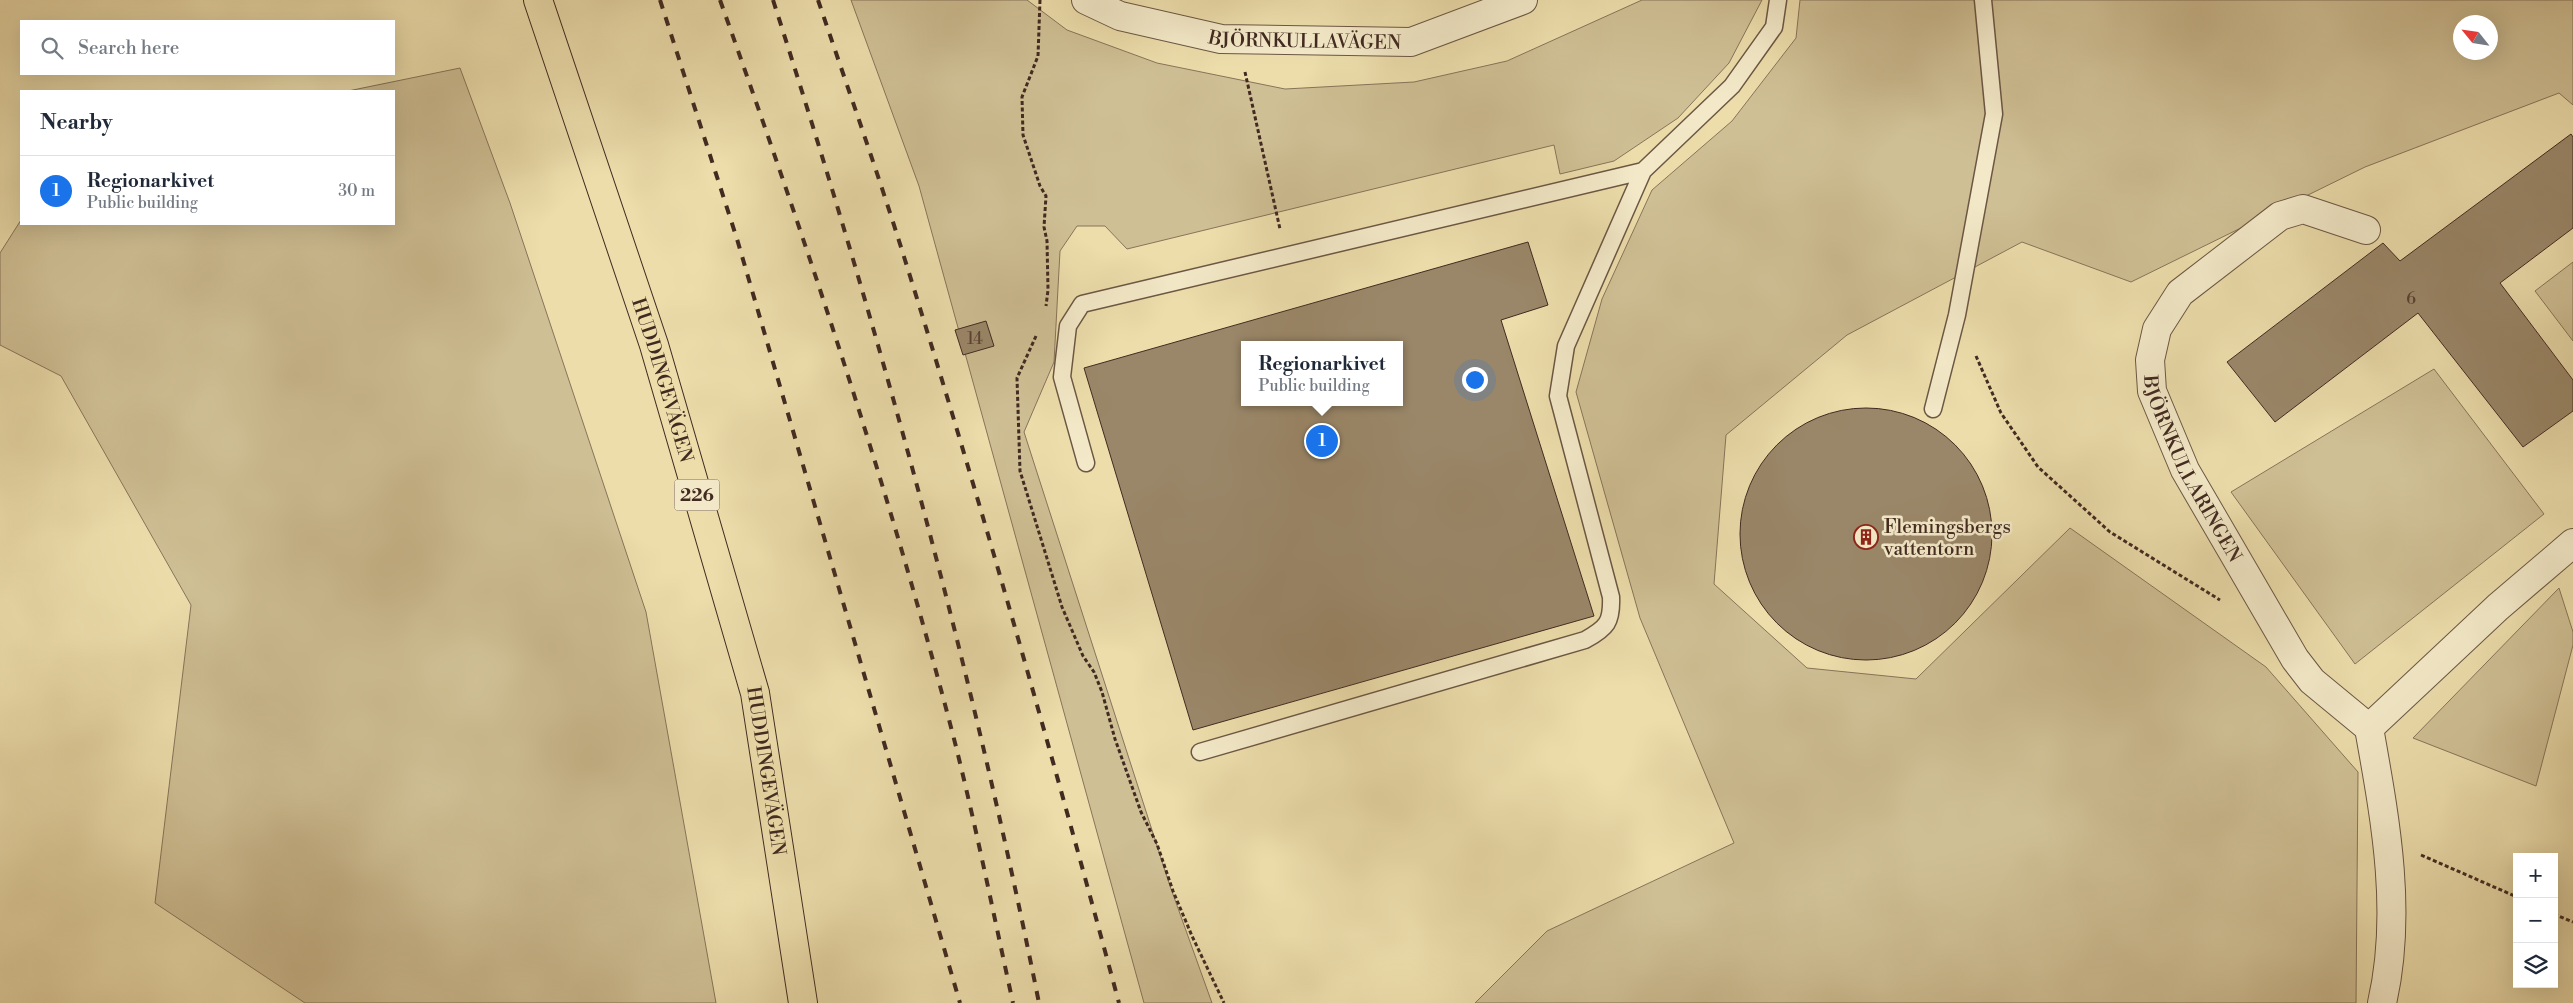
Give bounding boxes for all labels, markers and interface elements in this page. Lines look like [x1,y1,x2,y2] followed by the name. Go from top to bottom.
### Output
[2453,15,2498,60] north arrow
[20,20,395,75] search box
[1205,25,1401,55] street label: BJÖRNKULLAVÄGEN
[38,34,66,62] icon: search
[78,36,179,60] text: Search here
[40,110,113,136] text: Nearby
[87,169,214,193] text: Regionarkivet
[52,181,60,201] text: 1
[338,181,375,201] text: 30 m
[87,193,198,213] text: Public building
[2406,289,2416,309] house number: 6
[626,295,698,465] street label: HUDDINGEVÄGEN
[967,329,983,349] house number: 14
[1241,341,1403,406] popup
[1259,352,1385,376] text: Regionarkivet
[1462,367,1488,393] your location
[2138,373,2247,566] street label: BJÖRNKULLARINGEN
[1259,376,1370,396] text: Public building
[1306,422,1338,460] pin: 1
[674,480,720,510] road number: 226
[1883,515,2011,561] place label: Flemingsbergs vattentorn
[1853,524,1879,550] building icon: Flemingsbergs vattentorn
[741,685,791,857] street label: HUDDINGEVÄGEN
[2513,853,2558,988] map controls
[2513,853,2558,898] button: +
[2513,898,2558,943] button: −
[2513,943,2558,988] button: layers

